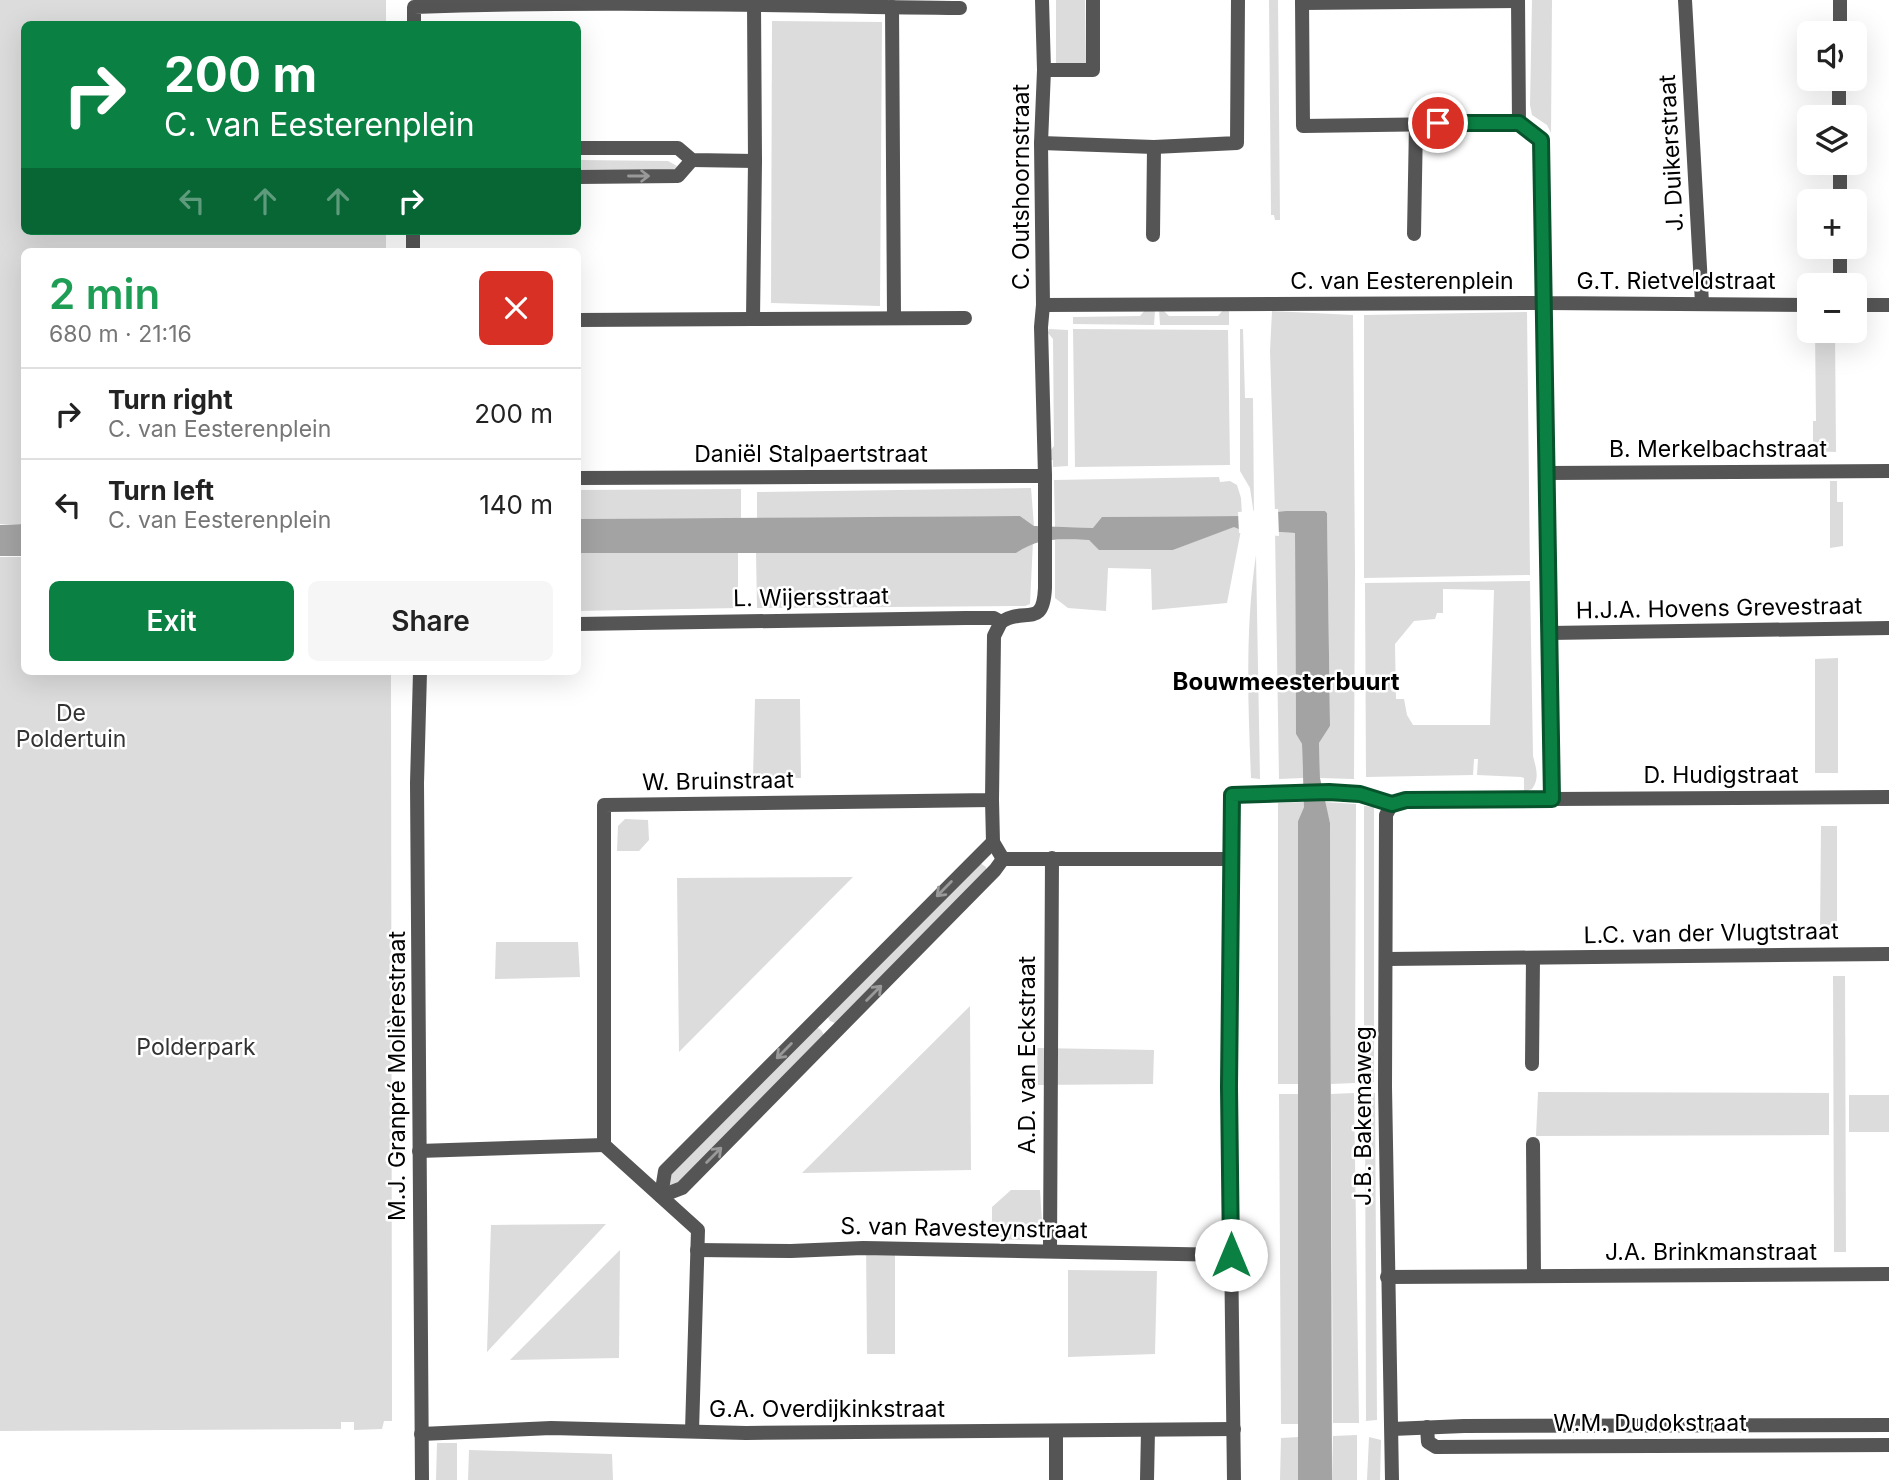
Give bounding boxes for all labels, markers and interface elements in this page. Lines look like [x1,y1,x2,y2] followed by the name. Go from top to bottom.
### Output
[1797,21,1867,343] map controls
[1797,21,1867,91] button: sound
[164,45,317,104] text: 200 m
[49,49,140,140] icon: right
[1653,73,1689,232] street label: J. Duikerstraat
[1007,84,1035,290] street label: C. Outshoornstraat
[1408,93,1468,153] pin
[1419,104,1457,142] icon: arrive
[164,105,475,144] text: C. van Eesterenplein
[1797,105,1867,175] button: layers
[627,170,650,183] one-way arrow
[173,182,211,220] icon: left
[246,182,284,220] icon: ahead
[319,182,357,220] icon: ahead
[392,182,430,220] icon: right
[1797,189,1867,259] button: +
[1290,267,1514,295] street label: C. van Eesterenplein
[1576,267,1776,295] street label: G.T. Rietveldstraat
[49,268,160,319] text: 2 min
[479,271,553,345] button: close
[1797,273,1867,343] button: −
[49,320,192,348] text: 680 m · 21:16
[108,384,233,415] text: Turn right
[49,395,87,433] icon: right
[474,398,553,429] text: 200 m
[108,415,331,443] text: C. van Eesterenplein
[1609,435,1828,463] street label: B. Merkelbachstraat
[694,440,928,468] street label: Daniël Stalpaertstraat
[108,475,214,506] text: Turn left
[49,486,87,524] icon: left
[479,489,553,520] text: 140 m
[108,506,331,534] text: C. van Eesterenplein
[49,581,294,661] button: Exit
[308,581,553,661] button: Share
[733,582,890,612] street label: L. Wijersstraat
[1576,591,1863,624] street label: H.J.A. Hovens Grevestraat
[1173,667,1400,696] district label: Bouwmeesterbuurt
[16,699,126,753] park label: De Poldertuin
[1644,761,1799,789] street label: D. Hudigstraat
[642,766,795,796] street label: W. Bruinstraat
[935,880,952,897] one-way arrow
[1583,917,1839,949] street label: L.C. van der Vlugtstraat
[383,931,411,1221] street label: M.J. Granpré Molièrestraat
[1013,955,1041,1154] street label: A.D. van Eckstraat
[865,984,882,1001] one-way arrow
[1349,1026,1377,1206] street label: J.B. Bakemaweg
[136,1033,256,1061] park label: Polderpark
[775,1042,792,1059] one-way arrow
[705,1146,722,1163] one-way arrow
[840,1212,1088,1244] street label: S. van Ravesteynstraat
[1194,1218,1268,1292] position arrow
[1605,1238,1818,1266] street label: J.A. Brinkmanstraat
[709,1395,945,1423] street label: G.A. Overdijkinkstraat
[1553,1409,1747,1437] street label: W.M. Dudokstraat

